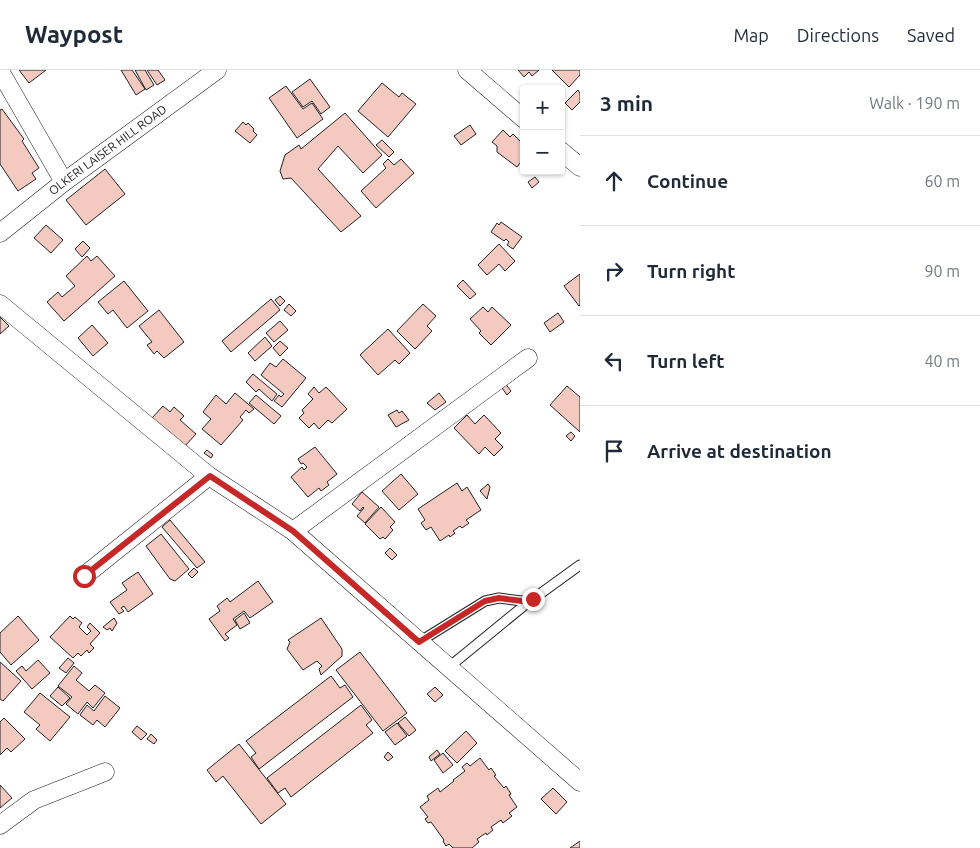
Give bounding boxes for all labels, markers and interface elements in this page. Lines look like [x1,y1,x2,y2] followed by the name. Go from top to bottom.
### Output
[25,21,123,48] text: Waypost
[733,25,769,45] text: Map
[797,25,879,45] text: Directions
[907,25,955,45] text: Saved
[520,85,565,175] map controls
[520,85,565,130] button: +
[600,91,653,115] text: 3 min
[869,94,960,112] text: Walk · 190 m
[46,102,169,197] street label: OLKERI LAISER HILL ROAD
[520,130,565,175] button: −
[600,167,628,195] icon: ahead
[647,170,728,192] text: Continue
[924,172,960,190] text: 60 m
[600,257,628,285] icon: right
[647,260,735,282] text: Turn right
[924,262,960,280] text: 90 m
[600,347,628,375] icon: left
[647,350,725,372] text: Turn left
[924,352,960,370] text: 40 m
[600,437,628,465] icon: arrive
[647,440,832,462] text: Arrive at destination
[73,565,96,588] route start
[522,588,545,611] route end

